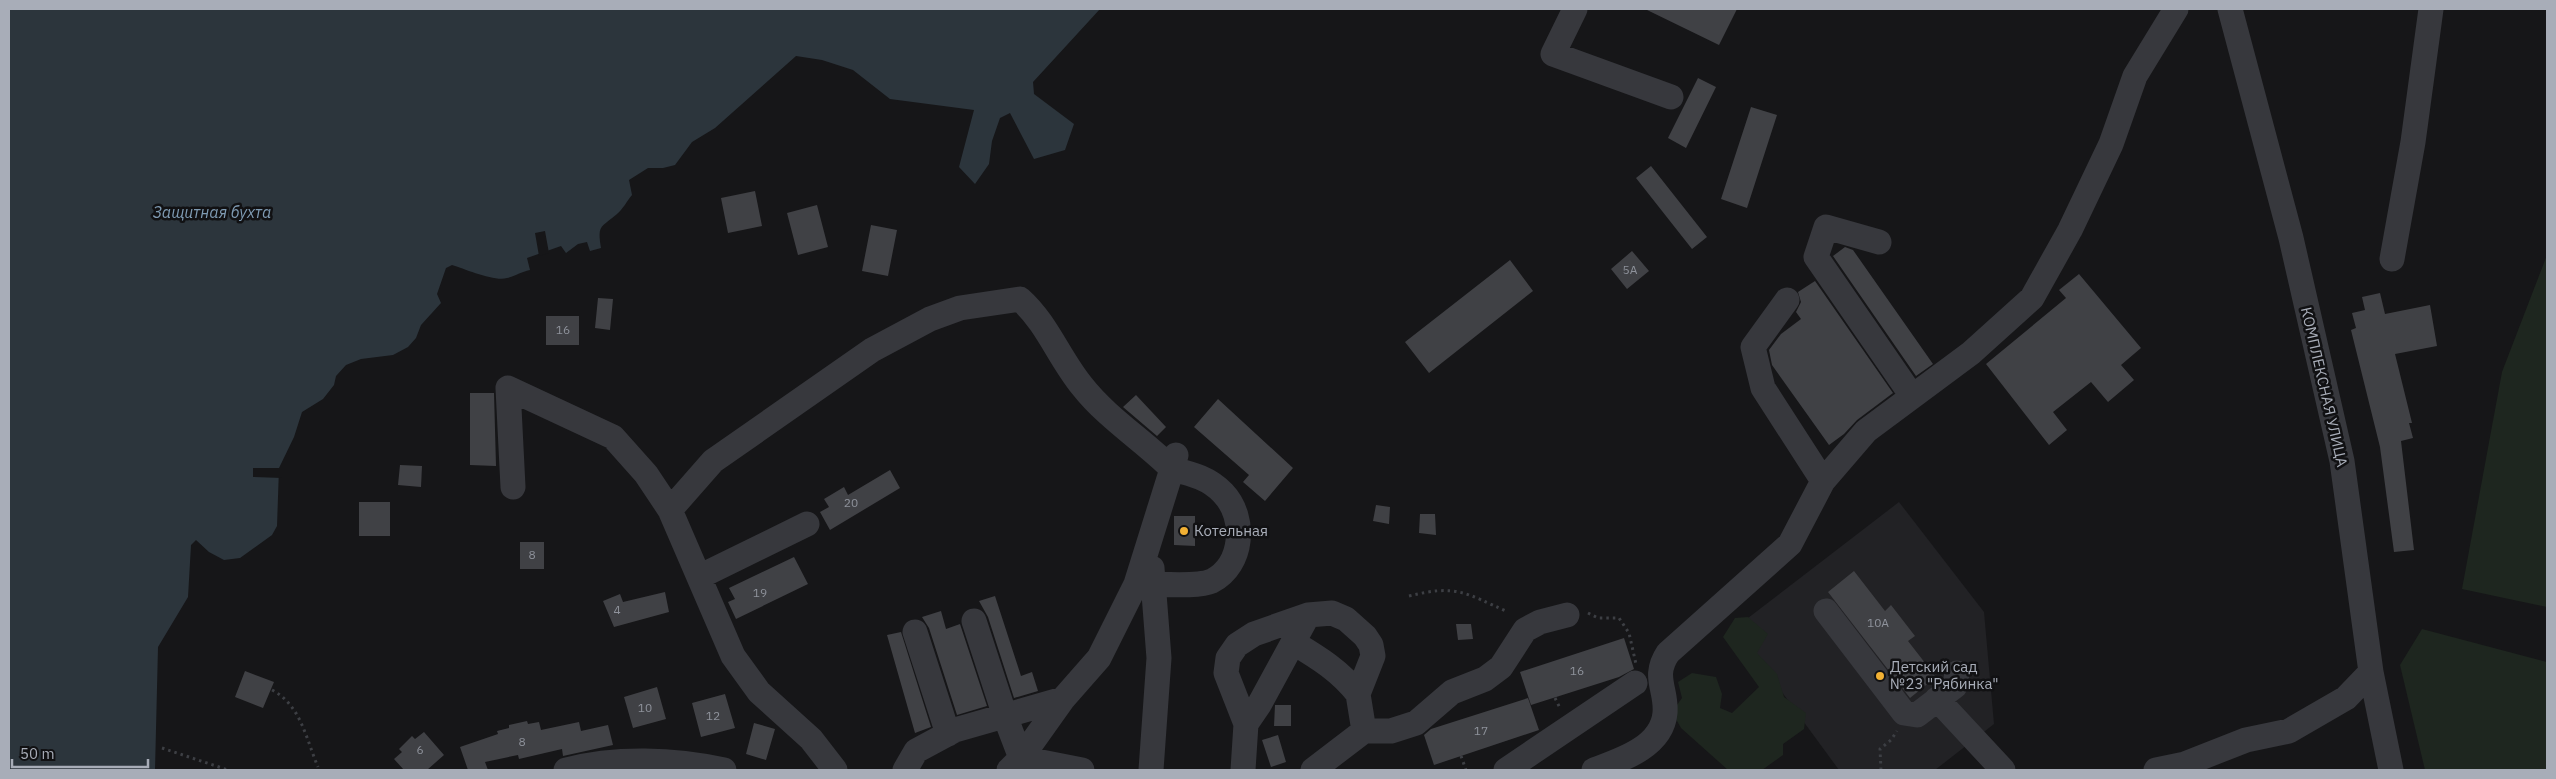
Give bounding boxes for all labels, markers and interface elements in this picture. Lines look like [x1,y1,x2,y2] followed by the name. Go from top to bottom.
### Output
[153,202,271,222] water label: Защитная бухта
[1623,262,1638,277] house number: 5А
[2297,305,2352,469] street label: КОМПЛЕКСНАЯ УЛИЦА
[556,322,570,337] house number: 16
[844,495,858,510] house number: 20
[1194,521,1268,540] place label: Котельная
[1178,525,1190,537] marker: Котельная
[528,547,536,562] house number: 8
[753,585,767,600] house number: 19
[613,602,621,617] house number: 4
[1867,615,1889,630] house number: 10А
[1890,657,1999,693] place label: Детский сад №23 "Рябинка"
[1570,663,1584,678] house number: 16
[1874,670,1886,682] marker: Детский сад №23 "Рябинка"
[638,700,652,715] house number: 10
[706,708,720,723] house number: 12
[1474,723,1488,738] house number: 17
[518,734,526,749] house number: 8
[12,736,149,768] scale bar
[416,742,424,757] house number: 6
[20,744,55,763] text: 50 m

